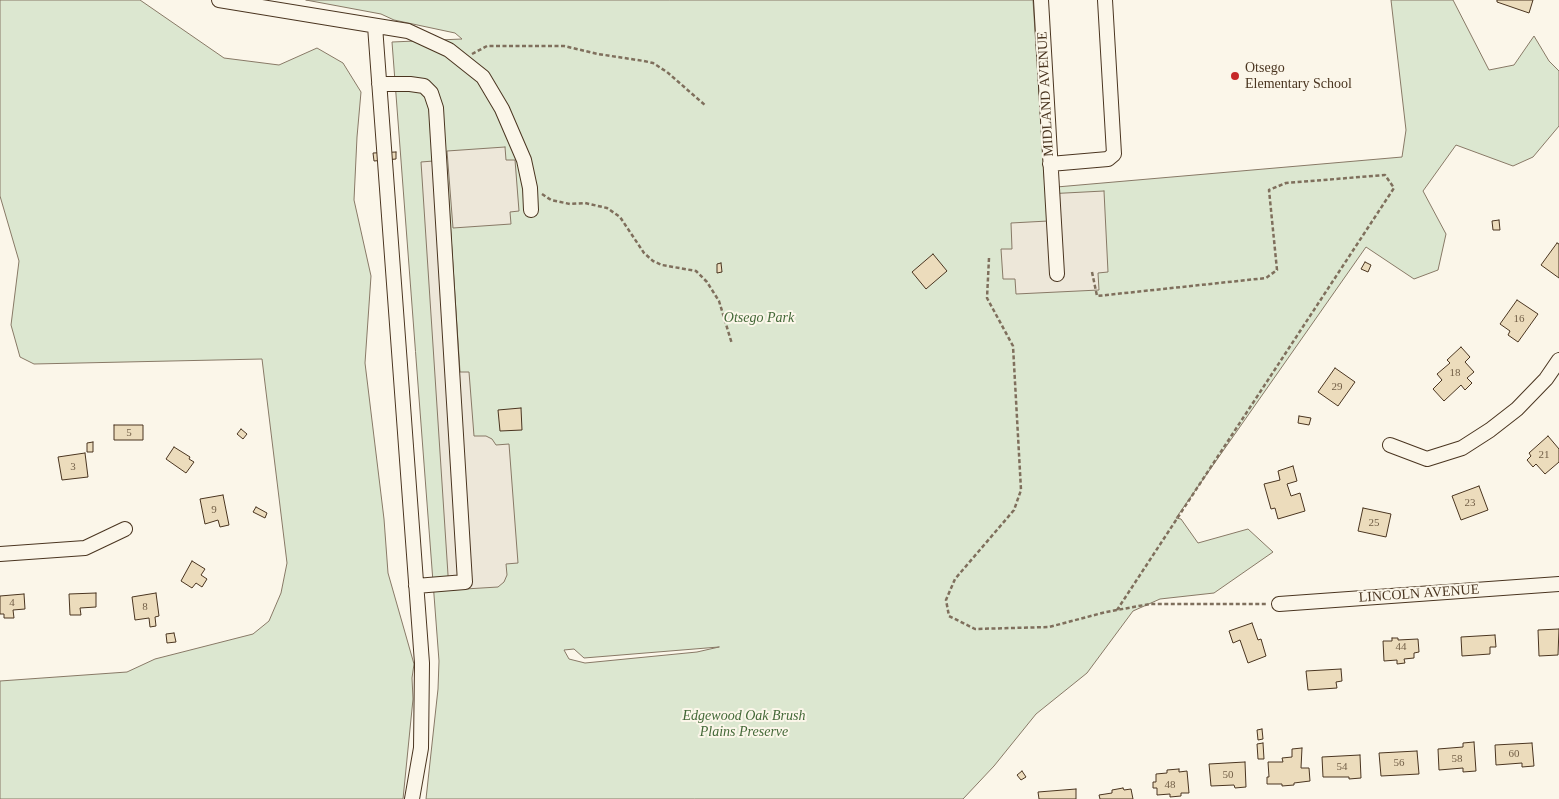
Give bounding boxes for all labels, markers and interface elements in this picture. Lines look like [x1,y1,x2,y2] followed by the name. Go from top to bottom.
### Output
[1034,31,1058,157] street label: MIDLAND AVENUE
[1245,60,1352,92] place label: Otsego Elementary School
[1229,70,1241,82] marker: Otsego Elementary School
[724,310,794,326] park label: Otsego Park
[1514,312,1525,326] house number: 16
[1450,366,1460,380] house number: 18
[1331,380,1342,394] house number: 29
[126,426,132,440] house number: 5
[1538,448,1550,462] house number: 21
[70,460,76,474] house number: 3
[1464,496,1476,510] house number: 23
[211,503,217,517] house number: 9
[1368,516,1380,530] house number: 25
[1358,581,1480,607] street label: LINCOLN AVENUE
[9,596,15,610] house number: 4
[142,600,148,614] house number: 8
[1395,640,1406,654] house number: 44
[683,708,805,740] park label: Edgewood Oak Brush Plains Preserve
[1508,747,1520,761] house number: 60
[1451,752,1462,766] house number: 58
[1394,756,1405,770] house number: 56
[1336,760,1348,774] house number: 54
[1222,768,1234,782] house number: 50
[1164,778,1176,792] house number: 48

